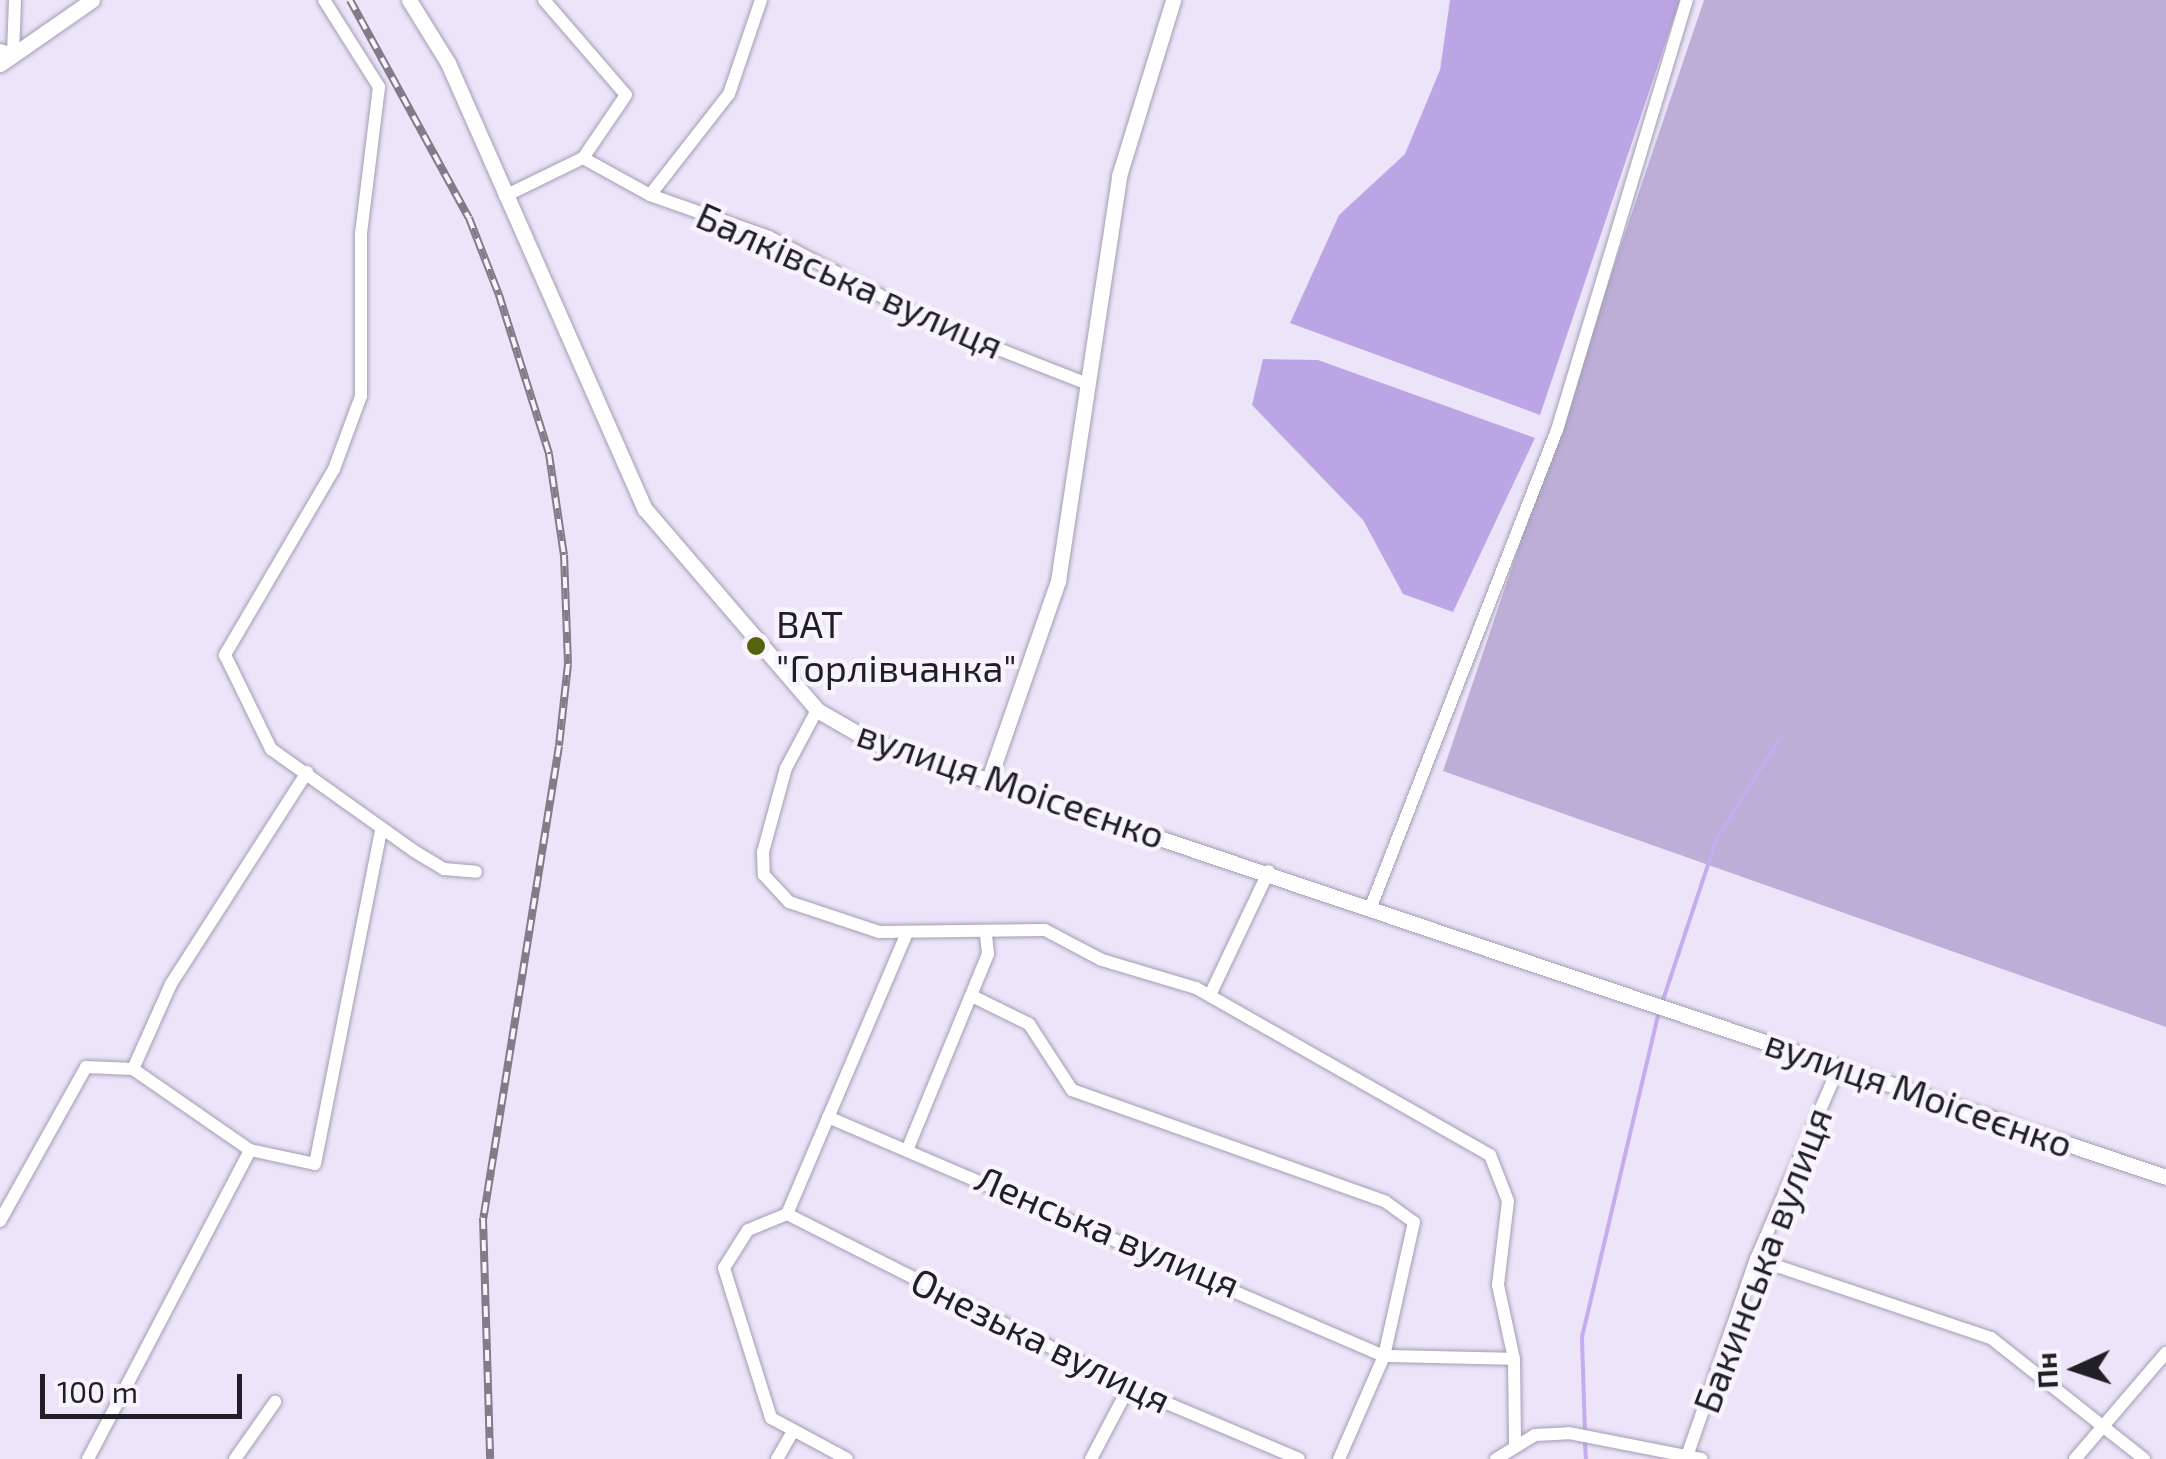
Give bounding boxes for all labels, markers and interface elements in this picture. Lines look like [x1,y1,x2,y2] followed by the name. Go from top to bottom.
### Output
[690,192,1010,368] street label: Балківська вулиця
[776,601,1017,690] place label: ВАТ "Горлівчанка"
[745,635,767,657] marker: ВАТ "Горлівчанка"
[851,710,1171,858] street label: вулиця Моісеєнко
[1759,1019,2079,1167] street label: вулиця Моісеєнко
[1683,1101,1841,1419] street label: Бакинська вулиця
[969,1155,1247,1307] street label: Ленська вулиця
[904,1257,1178,1423] street label: Онезька вулиця
[2026,1319,2126,1419] north arrow
[2028,1352,2064,1390] text: Пн
[45,1354,248,1416] scale bar
[57,1373,138,1409] text: 100 m

